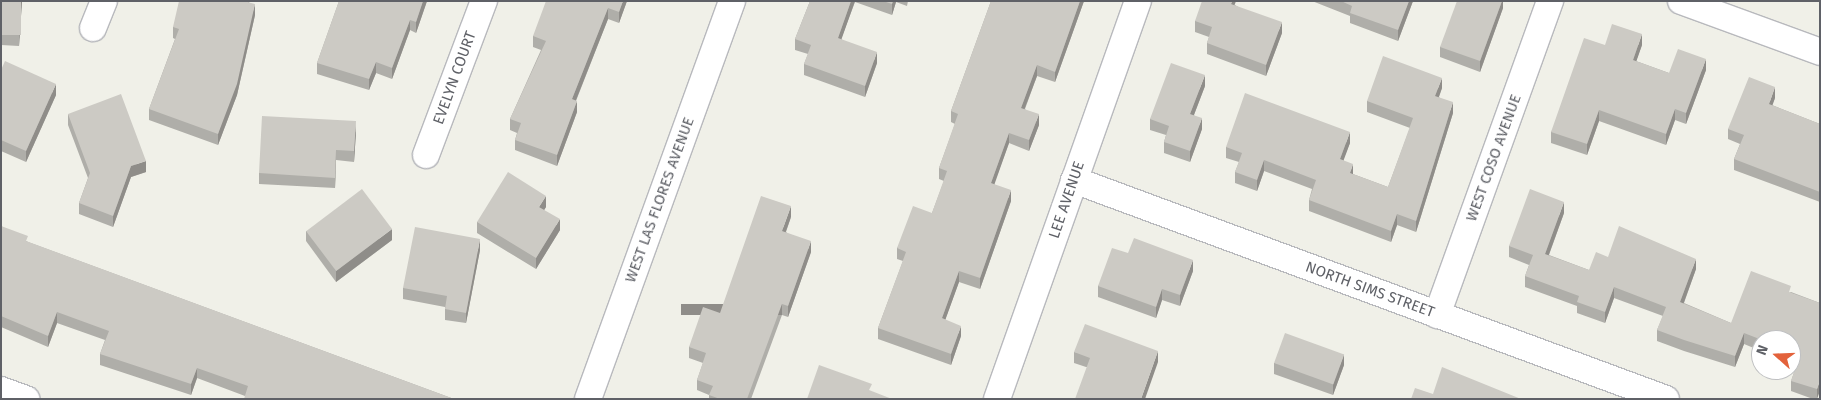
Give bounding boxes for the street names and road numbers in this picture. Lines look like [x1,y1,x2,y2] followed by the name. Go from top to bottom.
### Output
[430,29,480,127] street label: EVELYN COURT
[1463,92,1525,224] street label: WEST COSO AVENUE
[622,115,698,285] street label: WEST LAS FLORES AVENUE
[1045,159,1089,241] street label: LEE AVENUE
[1303,258,1437,322] street label: NORTH SIMS STREET

